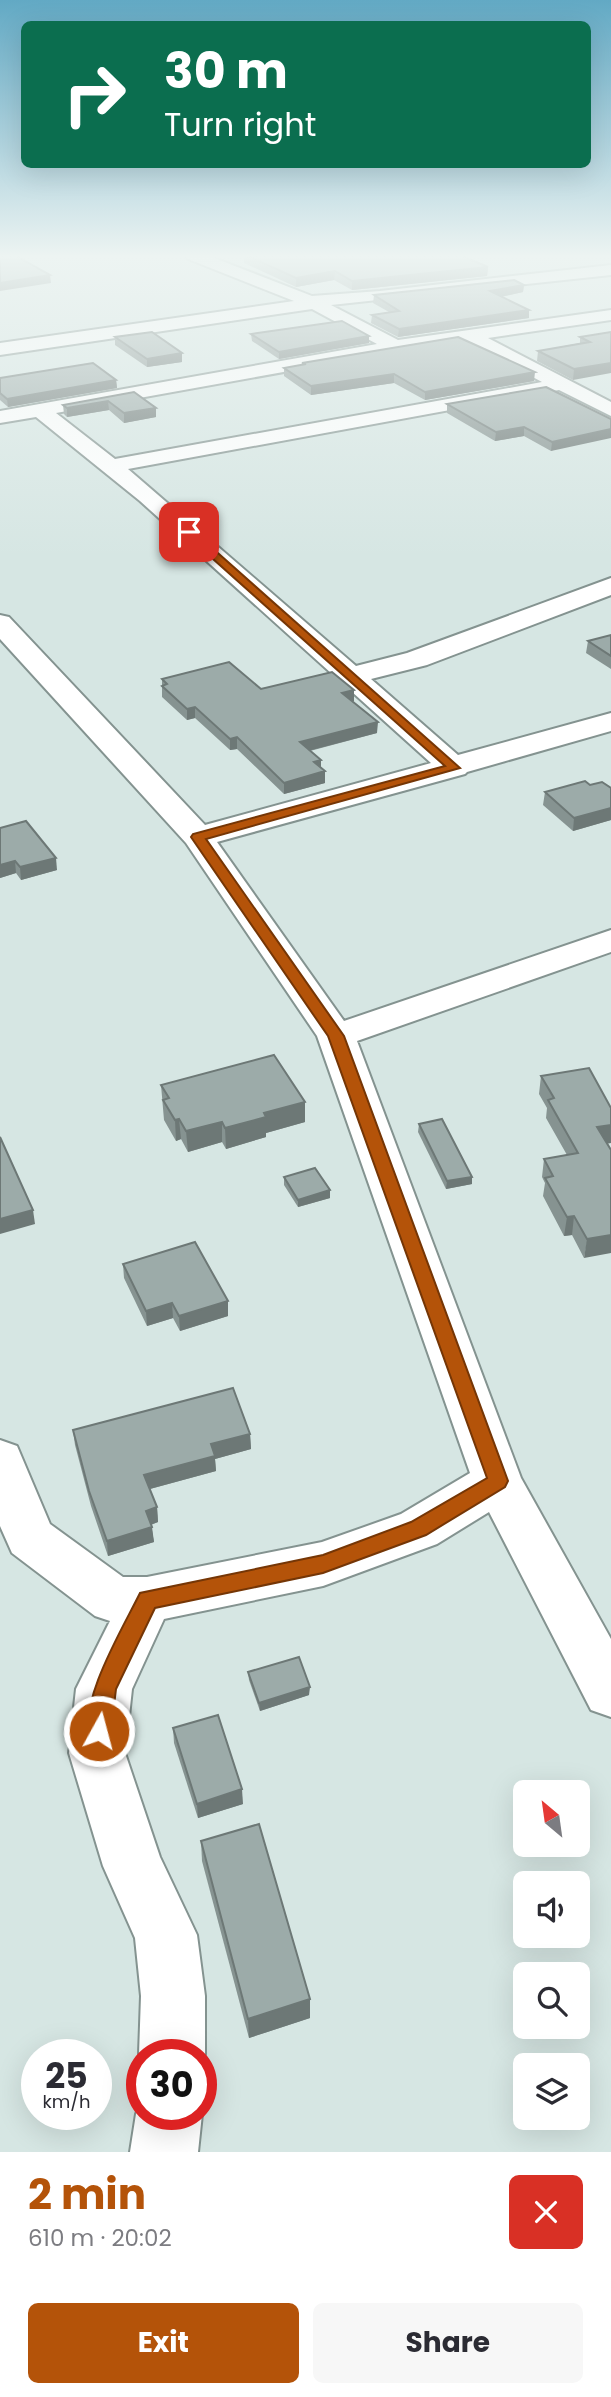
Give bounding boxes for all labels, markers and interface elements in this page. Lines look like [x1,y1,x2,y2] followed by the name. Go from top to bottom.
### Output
[164,37,288,105] text: 30 m
[49,49,140,140] icon: right
[164,102,316,147] text: Turn right
[159,502,219,562] pin
[170,513,208,551] icon: arrive
[62,1694,136,1768] position arrow
[513,1780,590,1857] north arrow
[513,1780,590,2130] map controls
[513,1871,590,1948] button: sound
[513,1962,590,2039] button: search
[126,2039,217,2130] speed limit sign: 30
[45,2051,88,2100] text: 25
[513,2053,590,2130] button: layers
[43,2089,90,2114] text: km/h
[28,2165,146,2224] text: 2 min
[509,2175,583,2249] button: close
[28,2222,172,2254] text: 610 m · 20:02
[28,2303,299,2383] button: Exit
[313,2303,583,2383] button: Share

